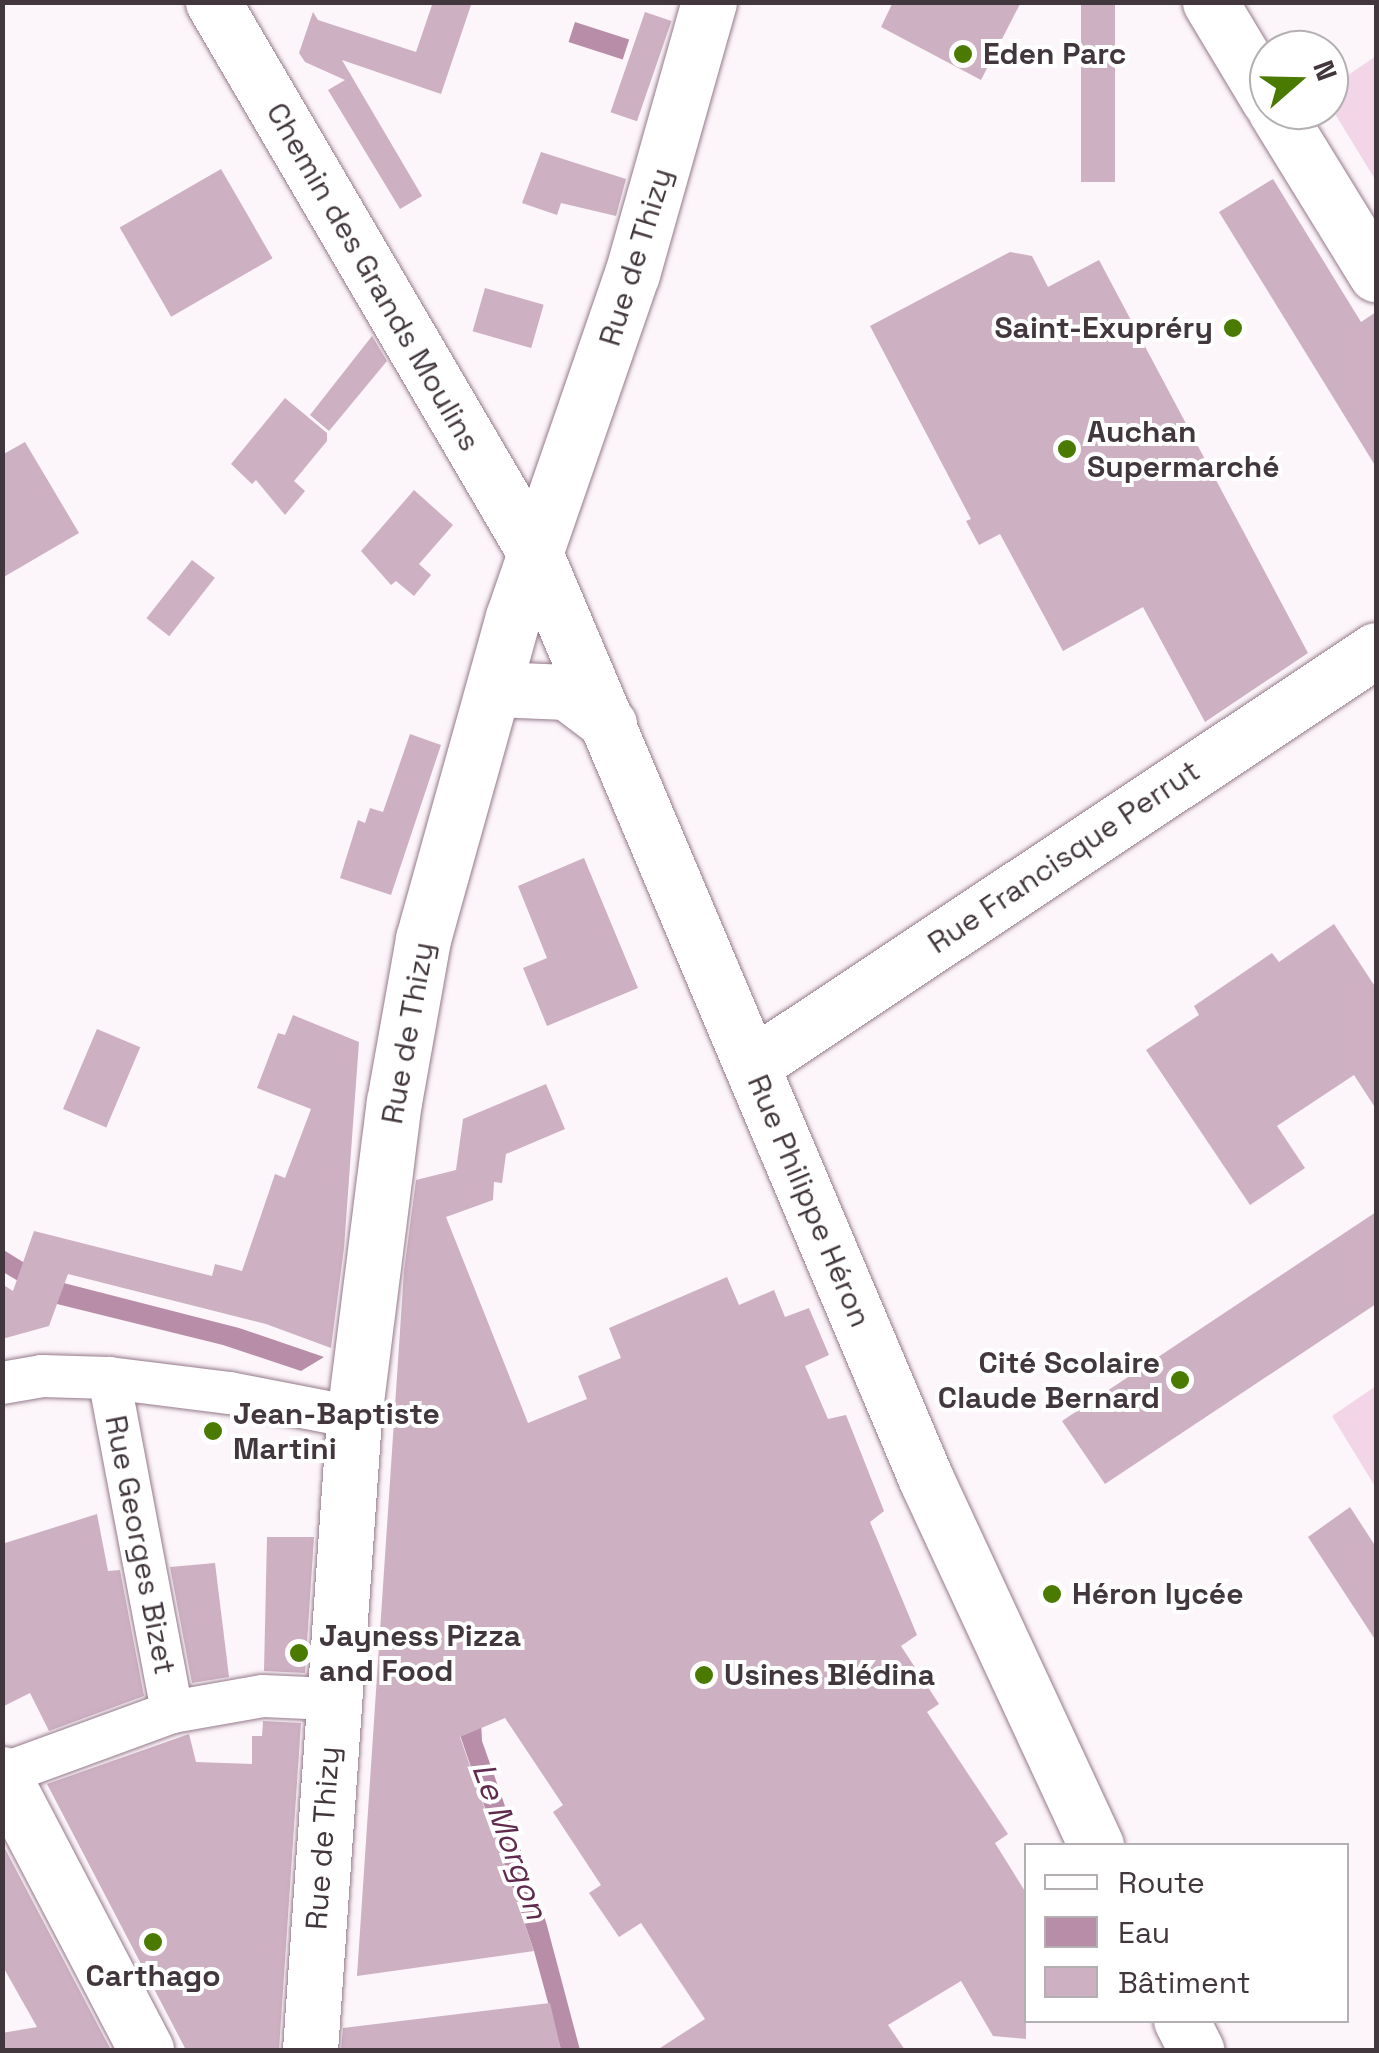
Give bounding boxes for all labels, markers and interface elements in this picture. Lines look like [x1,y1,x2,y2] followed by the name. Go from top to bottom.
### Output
[1249,30,1349,130] north arrow
[983,36,1126,72] place label: Eden Parc
[952,43,974,65] marker: Eden Parc
[1305,55,1345,85] text: N
[258,96,488,458] street label: Chemin des Grands Moulins
[592,163,680,351] street label: Rue de Thizy
[994,310,1213,346] place label: Saint-Exupréry
[1222,317,1244,339] marker: Saint-Exupréry
[1087,414,1280,484] place label: Auchan Supermarché
[1056,438,1078,460] marker: Auchan Supermarché
[921,753,1207,961] street label: Rue Francisque Perrut
[374,939,442,1127] street label: Rue de Thizy
[740,1069,878,1333] street label: Rue Philippe Héron
[938,1345,1160,1416] place label: Cité Scolaire Claude Bernard
[1169,1369,1191,1391] marker: Cité Scolaire Claude Bernard
[233,1396,440,1466] place label: Jean-Baptiste Martini
[97,1412,183,1678] street label: Rue Georges Bizet
[202,1420,224,1442] marker: Jean-Baptiste Martini
[1072,1576,1243,1612] place label: Héron lycée
[1041,1583,1063,1605] marker: Héron lycée
[319,1618,521,1688] place label: Jayness Pizza and Food
[288,1642,310,1664] marker: Jayness Pizza and Food
[724,1657,935,1693] place label: Usines Blédina
[693,1664,715,1686] marker: Usines Blédina
[299,1745,347,1931] street label: Rue de Thizy
[464,1758,556,1924] water label: Le Morgon
[1024,1843,1349,2023] legend
[1118,1863,1205,1902] text: Route
[1118,1913,1170,1952] text: Eau
[142,1931,164,1953] marker: Carthago
[85,1958,221,1994] place label: Carthago
[1118,1963,1251,2002] text: Bâtiment

